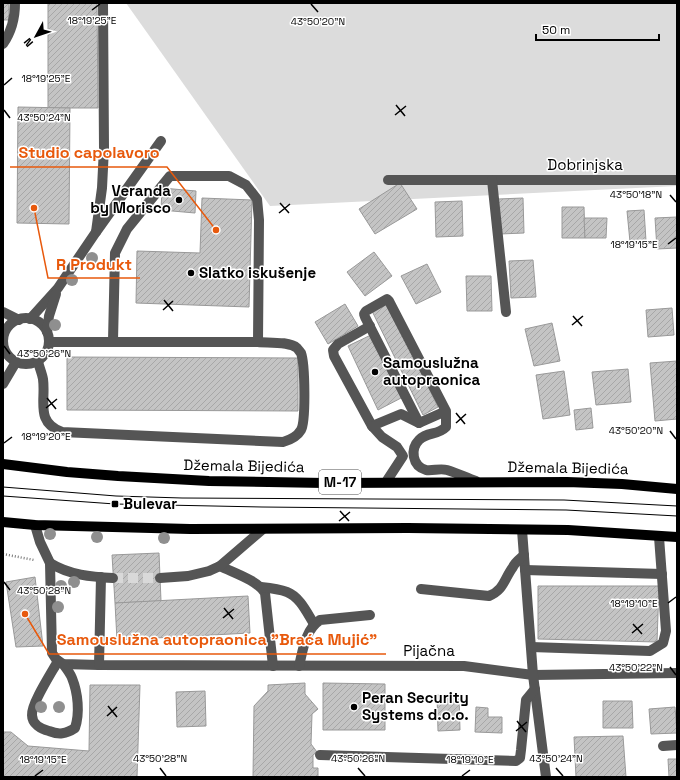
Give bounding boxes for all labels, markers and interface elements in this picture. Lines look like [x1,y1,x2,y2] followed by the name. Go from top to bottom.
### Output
[68,14,117,27] text: 18°19'25"E
[291,15,345,28] text: 43°50'20"N
[16,16,56,56] north arrow
[536,16,659,42] scale bar
[542,22,570,38] text: 50 m
[21,35,36,50] text: N
[22,72,71,85] text: 18°19'25"E
[17,111,71,124] text: 43°50'24"N
[10,139,167,167] callout: Studio capolavoro
[18,142,160,163] text: Studio capolavoro
[547,155,623,174] street label: Dobrinjska
[90,181,171,217] place label: Veranda by Morisco
[610,188,662,201] text: 43°50'18"N
[174,195,184,205] marker: Veranda by Morisco
[610,238,658,251] text: 18°19'15"E
[48,250,140,278] callout: R Produkt
[56,254,132,275] text: R Produkt
[199,263,316,282] place label: Slatko iskušenje
[186,268,196,278] marker: Slatko iskušenje
[17,347,71,360] text: 43°50'26"N
[383,353,481,389] place label: Samouslužna autopraonica
[370,367,380,377] marker: Samouslužna autopraonica
[609,424,663,437] text: 43°50'20"N
[21,430,71,443] text: 18°19'20"E
[183,455,305,476] street label: Džemala Bijedića
[507,457,629,478] street label: Džemala Bijedića
[319,470,361,494] road number: M-17
[123,494,177,513] place label: Bulevar
[110,499,120,509] marker: Bulevar
[17,584,71,597] text: 43°50'28"N
[610,597,658,610] text: 18°19'10"E
[49,626,386,654] callout: Samouslužna autopraonica "Braća Mujić"
[57,629,377,650] text: Samouslužna autopraonica "Braća Mujić"
[403,641,455,660] street label: Pijačna
[609,661,663,674] text: 43°50'22"N
[362,688,469,724] place label: Peran Security Systems d.o.o.
[349,702,359,712] marker: Peran Security Systems d.o.o.
[133,752,187,765] text: 43°50'28"N
[331,752,385,765] text: 43°50'26"N
[529,752,583,765] text: 43°50'24"N
[19,753,67,766] text: 18°19'15"E
[446,753,494,766] text: 18°19'10"E

